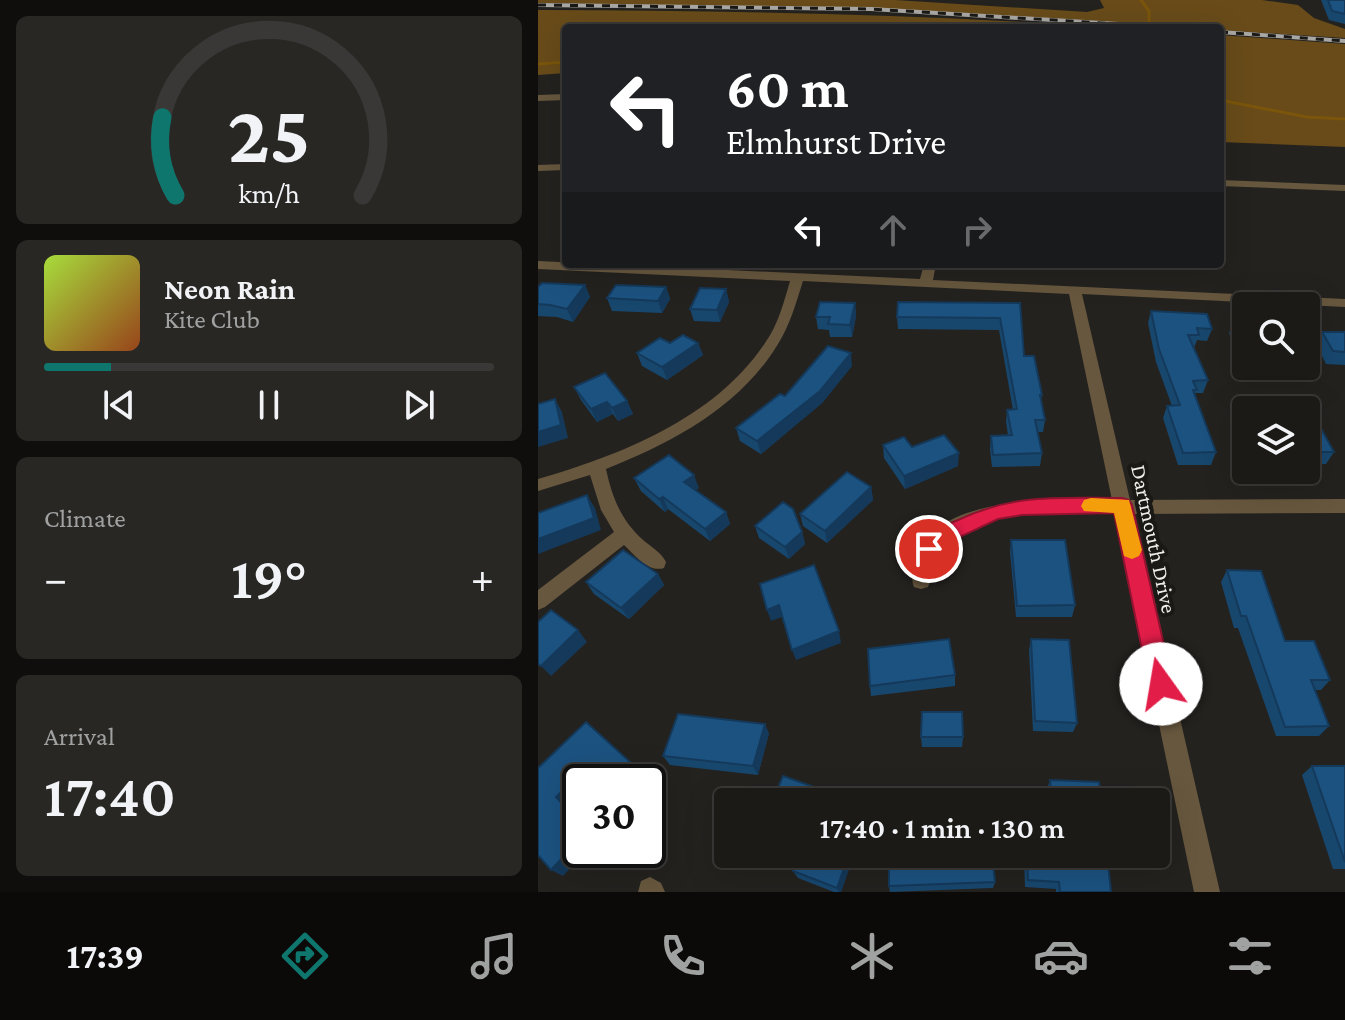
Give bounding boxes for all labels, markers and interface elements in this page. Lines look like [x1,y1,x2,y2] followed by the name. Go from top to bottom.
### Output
[594,56,698,160] icon: left
[726,57,849,119] text: 60 m
[227,87,311,180] text: 25
[726,122,946,162] text: Elmhurst Drive
[238,177,300,209] text: km/h
[787,208,831,252] icon: left
[871,208,915,252] icon: ahead
[955,208,999,252] icon: right
[164,272,295,305] text: Neon Rain
[1232,292,1320,484] map controls
[1232,292,1320,380] button: search
[164,305,260,334] text: Kite Club
[97,383,141,427] icon: previous
[247,383,291,427] icon: pause
[397,383,441,427] icon: next
[1232,396,1320,484] button: layers
[1126,462,1182,616] street label: Dartmouth Drive
[44,504,126,533] text: Climate
[895,515,963,583] pin
[907,527,951,571] icon: arrive
[231,544,307,611] text: 19°
[44,554,67,602] text: −
[471,554,494,602] text: +
[1119,642,1203,726] position arrow
[44,722,115,751] text: Arrival
[44,762,176,829] text: 17:40
[562,764,666,868] speed limit sign: 30
[819,811,1065,844] text: 17:40 · 1 min · 130 m
[277,928,333,984] icon: directions
[466,928,522,984] icon: music
[655,928,711,984] icon: phone
[844,928,900,984] icon: climate
[1033,928,1089,984] icon: car
[1222,928,1278,984] icon: filters
[67,936,144,976] text: 17:39

